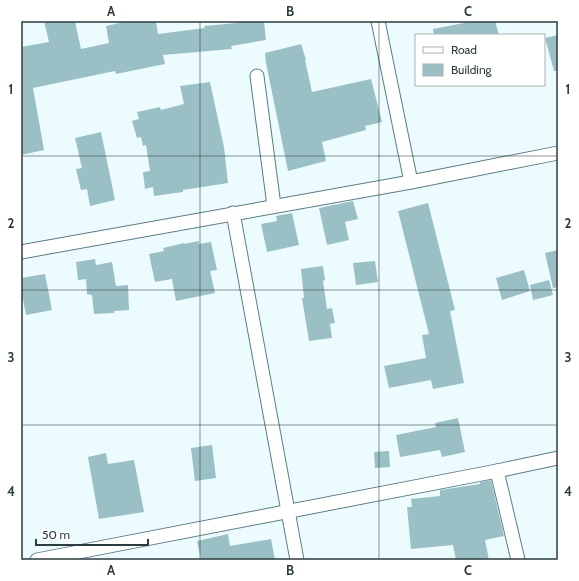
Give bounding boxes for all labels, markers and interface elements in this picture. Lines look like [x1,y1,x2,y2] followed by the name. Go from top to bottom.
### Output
[107,3,116,19] text: A
[286,3,294,19] text: B
[464,3,472,19] text: C
[415,34,545,86] legend
[451,42,477,57] text: Road
[451,62,493,77] text: Building
[9,81,13,97] text: 1
[566,81,570,97] text: 1
[8,215,15,231] text: 2
[565,215,572,231] text: 2
[7,349,15,365] text: 3
[564,349,572,365] text: 3
[7,483,15,499] text: 4
[564,483,572,499] text: 4
[36,521,148,547] scale bar
[42,527,70,542] text: 50 m
[107,562,116,578] text: A
[286,562,294,578] text: B
[464,562,472,578] text: C

